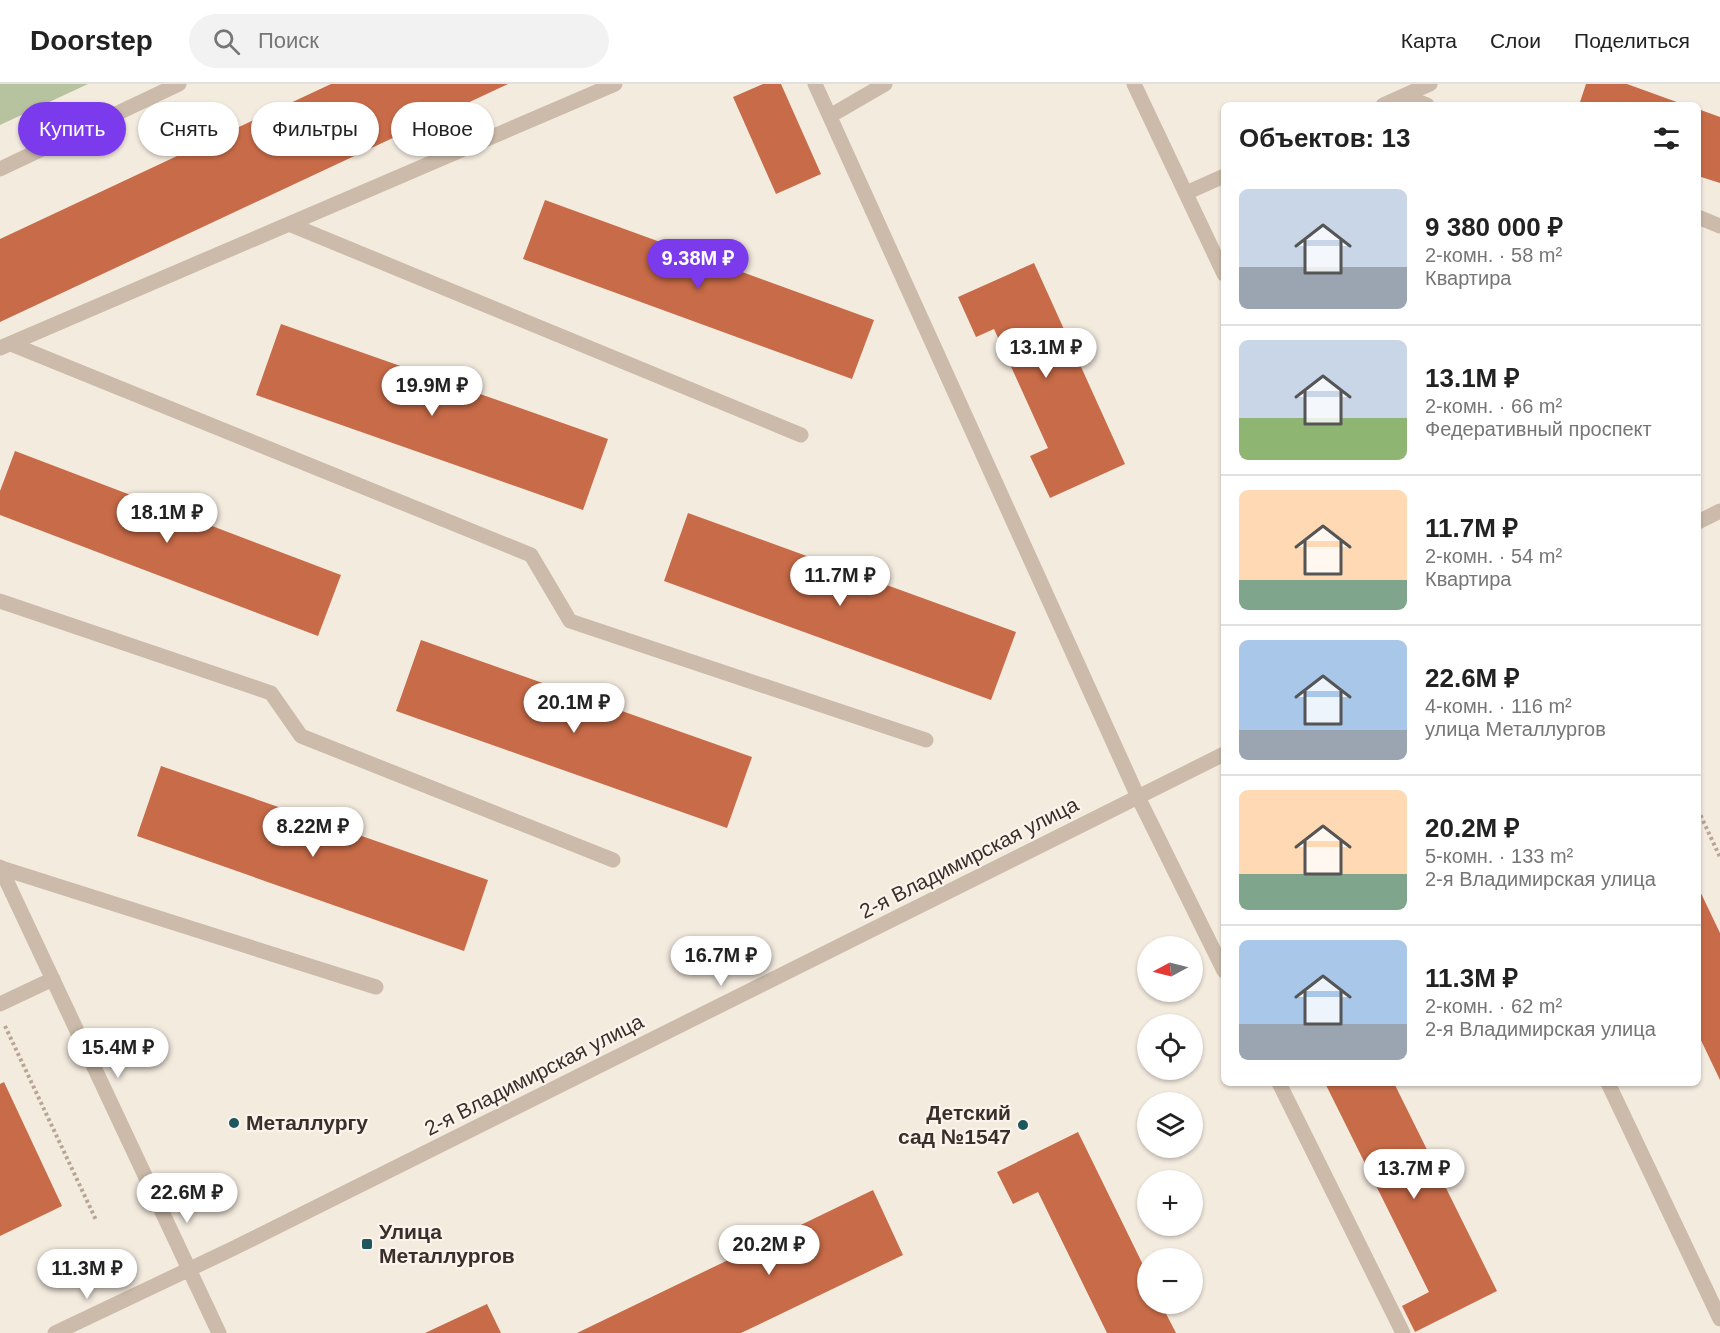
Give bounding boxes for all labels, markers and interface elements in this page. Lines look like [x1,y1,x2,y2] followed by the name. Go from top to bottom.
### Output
[189,14,609,68] search box
[30,25,153,56] text: Doorstep
[210,25,243,58] icon: search
[258,28,319,53] text: Поиск
[1401,29,1457,52] text: Карта
[1490,29,1541,52] text: Слои
[1574,29,1690,52] text: Поделиться
[18,102,126,156] chip: Купить
[138,102,239,156] chip: Снять
[251,102,379,156] chip: Фильтры
[391,102,494,156] chip: Новое
[1650,122,1683,155] icon: filters
[1239,123,1410,153] text: Объектов: 13
[1425,212,1563,242] text: 9 380 000 ₽
[1287,213,1359,285] icon: home
[643,239,753,290] pin: 9.38M ₽
[1425,244,1562,266] text: 2-комн. · 58 m²
[662,247,734,269] text: 9.38M ₽
[1425,267,1511,289] text: Квартира
[991,328,1101,379] pin: 13.1M ₽
[1010,336,1082,358] text: 13.1M ₽
[1425,363,1520,393] text: 13.1M ₽
[1287,364,1359,436] icon: home
[377,366,487,417] pin: 19.9M ₽
[396,374,468,396] text: 19.9M ₽
[1425,395,1562,417] text: 2-комн. · 66 m²
[1425,418,1652,440] text: Федеративный проспект
[112,493,222,544] pin: 18.1M ₽
[131,501,203,523] text: 18.1M ₽
[1425,513,1518,543] text: 11.7M ₽
[1287,514,1359,586] icon: home
[1425,545,1562,567] text: 2-комн. · 54 m²
[785,556,895,607] pin: 11.7M ₽
[804,564,876,586] text: 11.7M ₽
[1425,568,1511,590] text: Квартира
[1425,663,1520,693] text: 22.6M ₽
[1287,664,1359,736] icon: home
[519,683,629,734] pin: 20.1M ₽
[538,691,610,713] text: 20.1M ₽
[1425,695,1572,717] text: 4-комн. · 116 m²
[1425,718,1606,740] text: улица Металлургов
[856,792,1082,923] street label: 2-я Владимирская улица
[258,807,368,858] pin: 8.22M ₽
[1425,813,1520,843] text: 20.2M ₽
[1287,814,1359,886] icon: home
[277,815,349,837] text: 8.22M ₽
[1425,845,1573,867] text: 5-комн. · 133 m²
[1425,868,1656,890] text: 2-я Владимирская улица
[666,936,776,987] pin: 16.7M ₽
[1137,936,1203,1002] north arrow
[1137,936,1203,1314] map controls
[685,944,757,966] text: 16.7M ₽
[1425,963,1518,993] text: 11.3M ₽
[1287,964,1359,1036] icon: home
[1425,995,1562,1017] text: 2-комн. · 62 m²
[421,1009,647,1140] street label: 2-я Владимирская улица
[1137,1014,1203,1080] button: locate
[1425,1018,1656,1040] text: 2-я Владимирская улица
[63,1028,173,1079] pin: 15.4M ₽
[82,1036,154,1058] text: 15.4M ₽
[1137,1092,1203,1158] button: layers
[898,1101,1011,1148] place label: Детский сад №1547
[246,1111,368,1134] place label: Металлургу
[227,1116,241,1130] marker: Металлургу
[1016,1118,1030,1132] marker: Детский сад №1547
[1359,1149,1469,1200] pin: 13.7M ₽
[1378,1157,1450,1179] text: 13.7M ₽
[1137,1170,1203,1236] button: +
[132,1173,242,1224] pin: 22.6M ₽
[151,1181,223,1203] text: 22.6M ₽
[379,1220,515,1267] place label: Улица Металлургов
[714,1225,824,1276] pin: 20.2M ₽
[733,1233,805,1255] text: 20.2M ₽
[360,1237,374,1251] marker: Улица Металлургов
[1137,1248,1203,1314] button: −
[32,1249,142,1300] pin: 11.3M ₽
[51,1257,123,1279] text: 11.3M ₽

